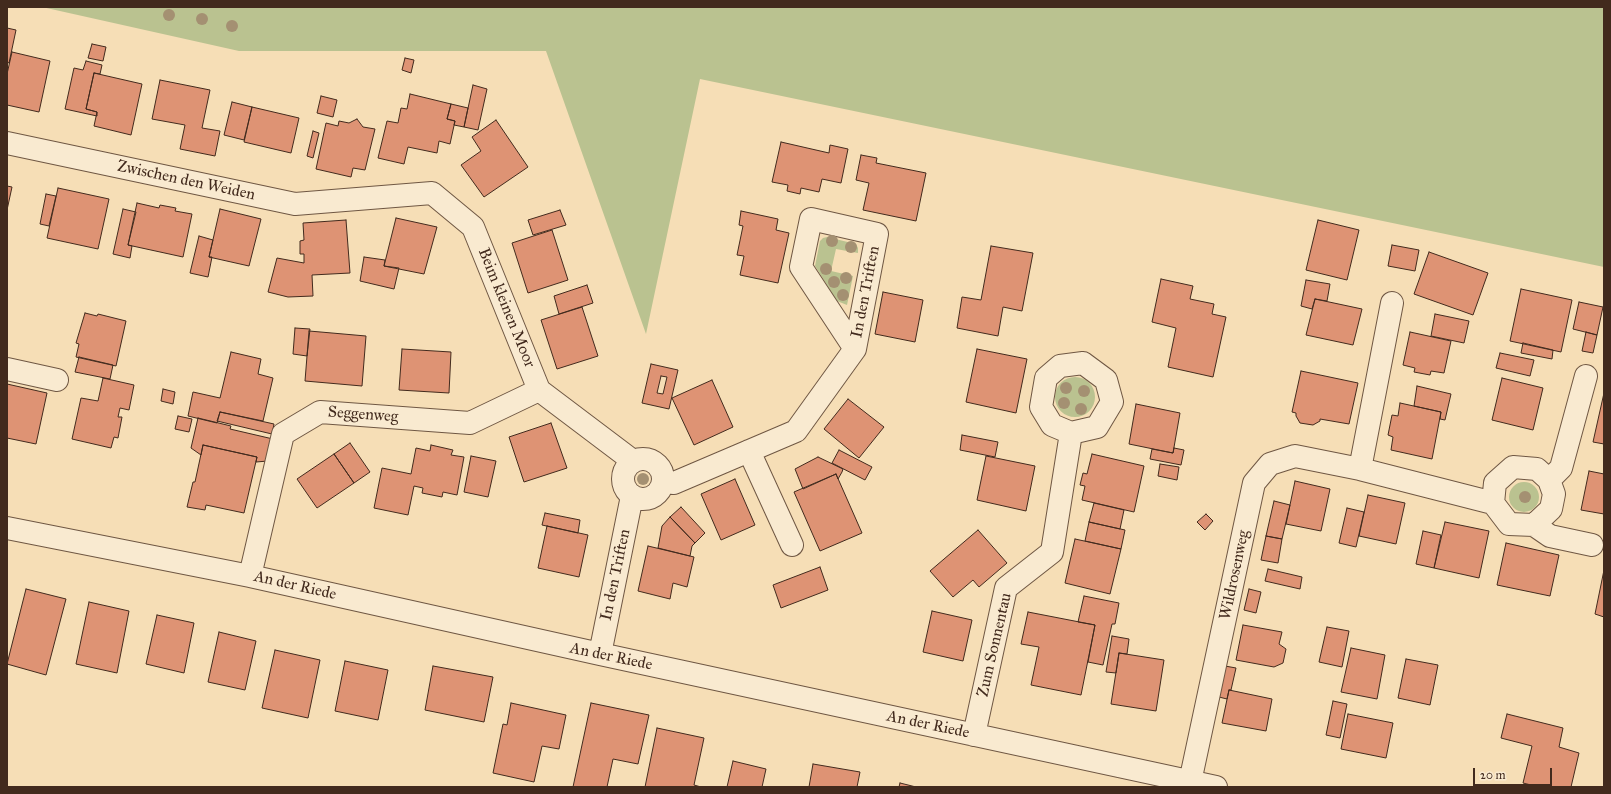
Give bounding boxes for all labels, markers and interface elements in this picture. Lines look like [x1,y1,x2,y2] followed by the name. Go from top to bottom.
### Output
[115,157,257,205] street label: Zwischen den Weiden
[848,244,884,340] street label: In den Triften
[473,245,539,371] street label: Beim kleinen Moor
[327,403,399,427] street label: Seggenweg
[597,527,635,623] street label: In den Triften
[1216,528,1254,622] street label: Wildrosenweg
[252,567,338,605] street label: An der Riede
[974,591,1016,699] street label: Zum Sonnentau
[568,639,654,675] street label: An der Riede
[885,707,971,743] street label: An der Riede
[1475,760,1554,786] scale bar
[1480,768,1506,782] text: 20 m

